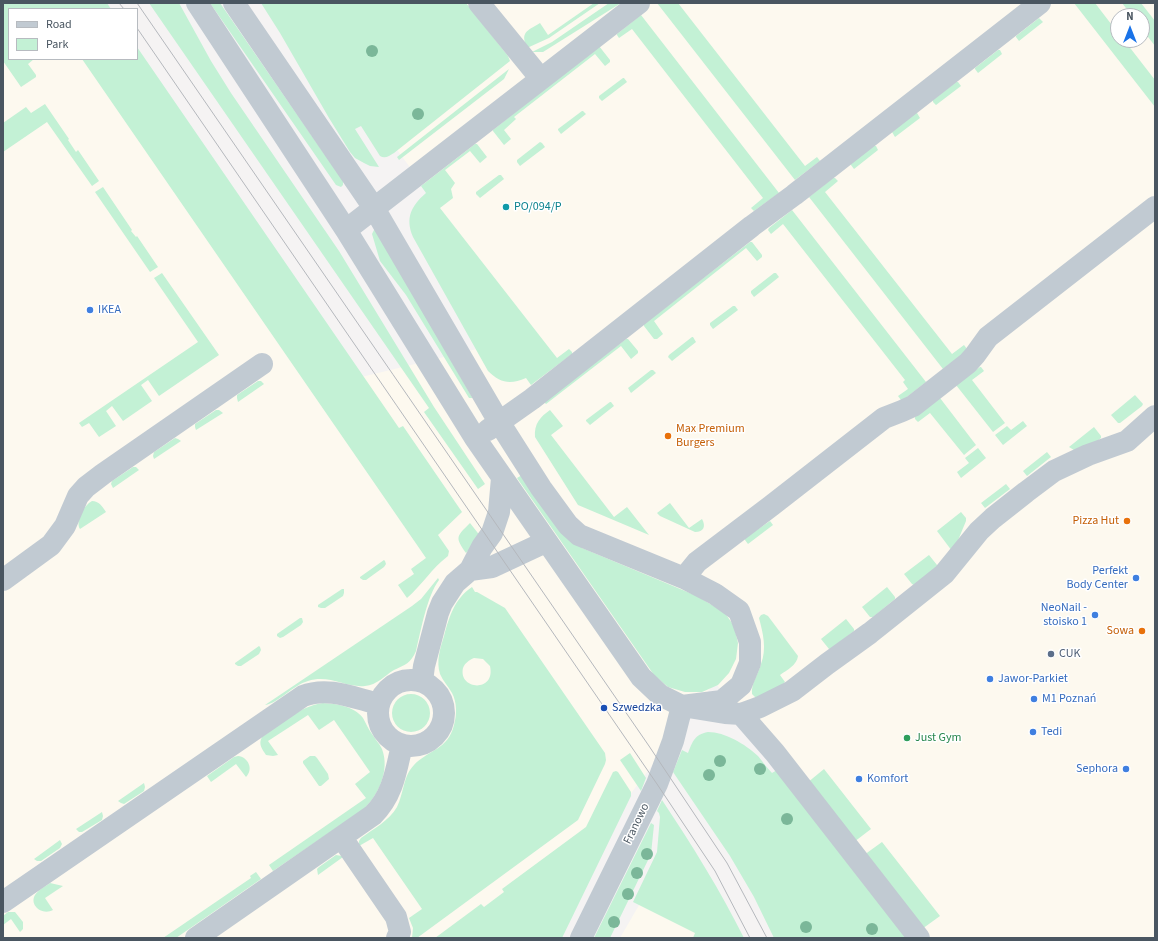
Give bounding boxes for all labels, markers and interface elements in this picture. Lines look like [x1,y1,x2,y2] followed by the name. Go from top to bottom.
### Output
[8,8,138,60] legend
[1110,8,1150,48] north arrow
[1126,9,1134,24] text: N
[46,16,72,33] text: Road
[46,36,68,53] text: Park
[514,200,562,214] place label: PO/094/P
[501,202,511,212] marker: PO/094/P
[98,303,121,317] place label: IKEA
[85,305,95,315] marker: IKEA
[676,422,745,450] place label: Max Premium Burgers
[663,431,673,441] marker: Max Premium Burgers
[1072,514,1119,528] place label: Pizza Hut
[1122,516,1132,526] marker: Pizza Hut
[1066,564,1128,592] place label: Perfekt Body Center
[1131,573,1141,583] marker: Perfekt Body Center
[1041,601,1087,629] place label: NeoNail - stoisko 1
[1090,610,1100,620] marker: NeoNail - stoisko 1
[1107,624,1134,638] place label: Sowa
[1137,626,1147,636] marker: Sowa
[1059,647,1080,661] place label: CUK
[1046,649,1056,659] marker: CUK
[998,672,1068,686] place label: Jawor-Parkiet
[985,674,995,684] marker: Jawor-Parkiet
[1042,692,1096,706] place label: M1 Poznań
[1029,694,1039,704] marker: M1 Poznań
[612,701,662,715] place label: Szwedzka
[599,703,609,713] marker: Szwedzka
[1041,725,1062,739] place label: Tedi
[1028,727,1038,737] marker: Tedi
[915,731,961,745] place label: Just Gym
[902,733,912,743] marker: Just Gym
[1076,762,1118,776] place label: Sephora
[1121,764,1131,774] marker: Sephora
[867,772,908,786] place label: Komfort
[854,774,864,784] marker: Komfort
[621,801,653,847] street label: Franowo

